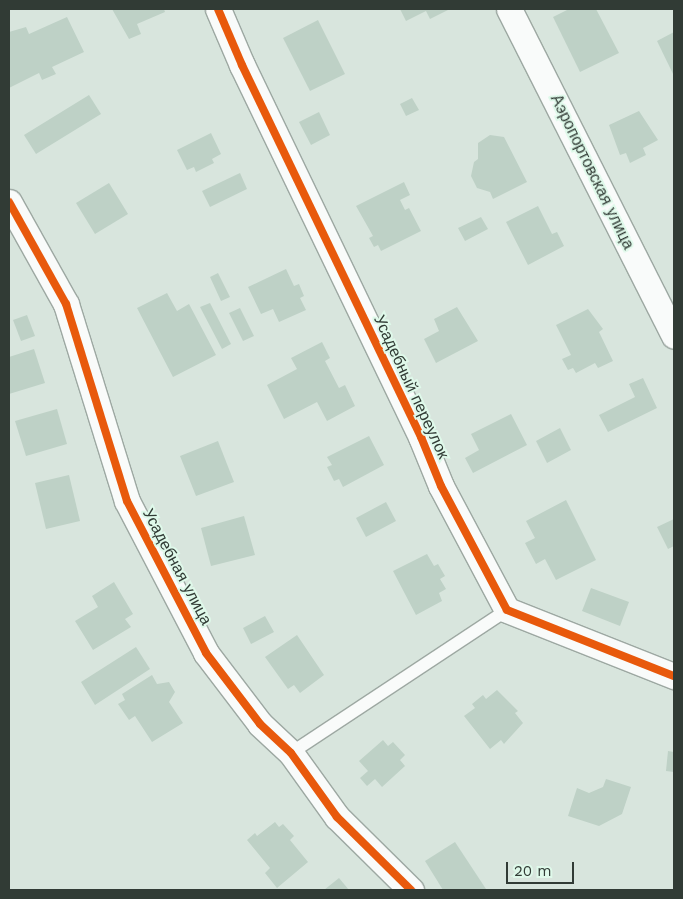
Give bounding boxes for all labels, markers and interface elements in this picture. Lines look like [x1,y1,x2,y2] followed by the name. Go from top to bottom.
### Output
[546,91,638,253] street label: Аэропортовская улица
[369,312,453,462] street label: Усадебный переулок
[138,506,216,628] street label: Усадебная улица
[508,852,576,884] scale bar
[514,862,552,880] text: 20 m

